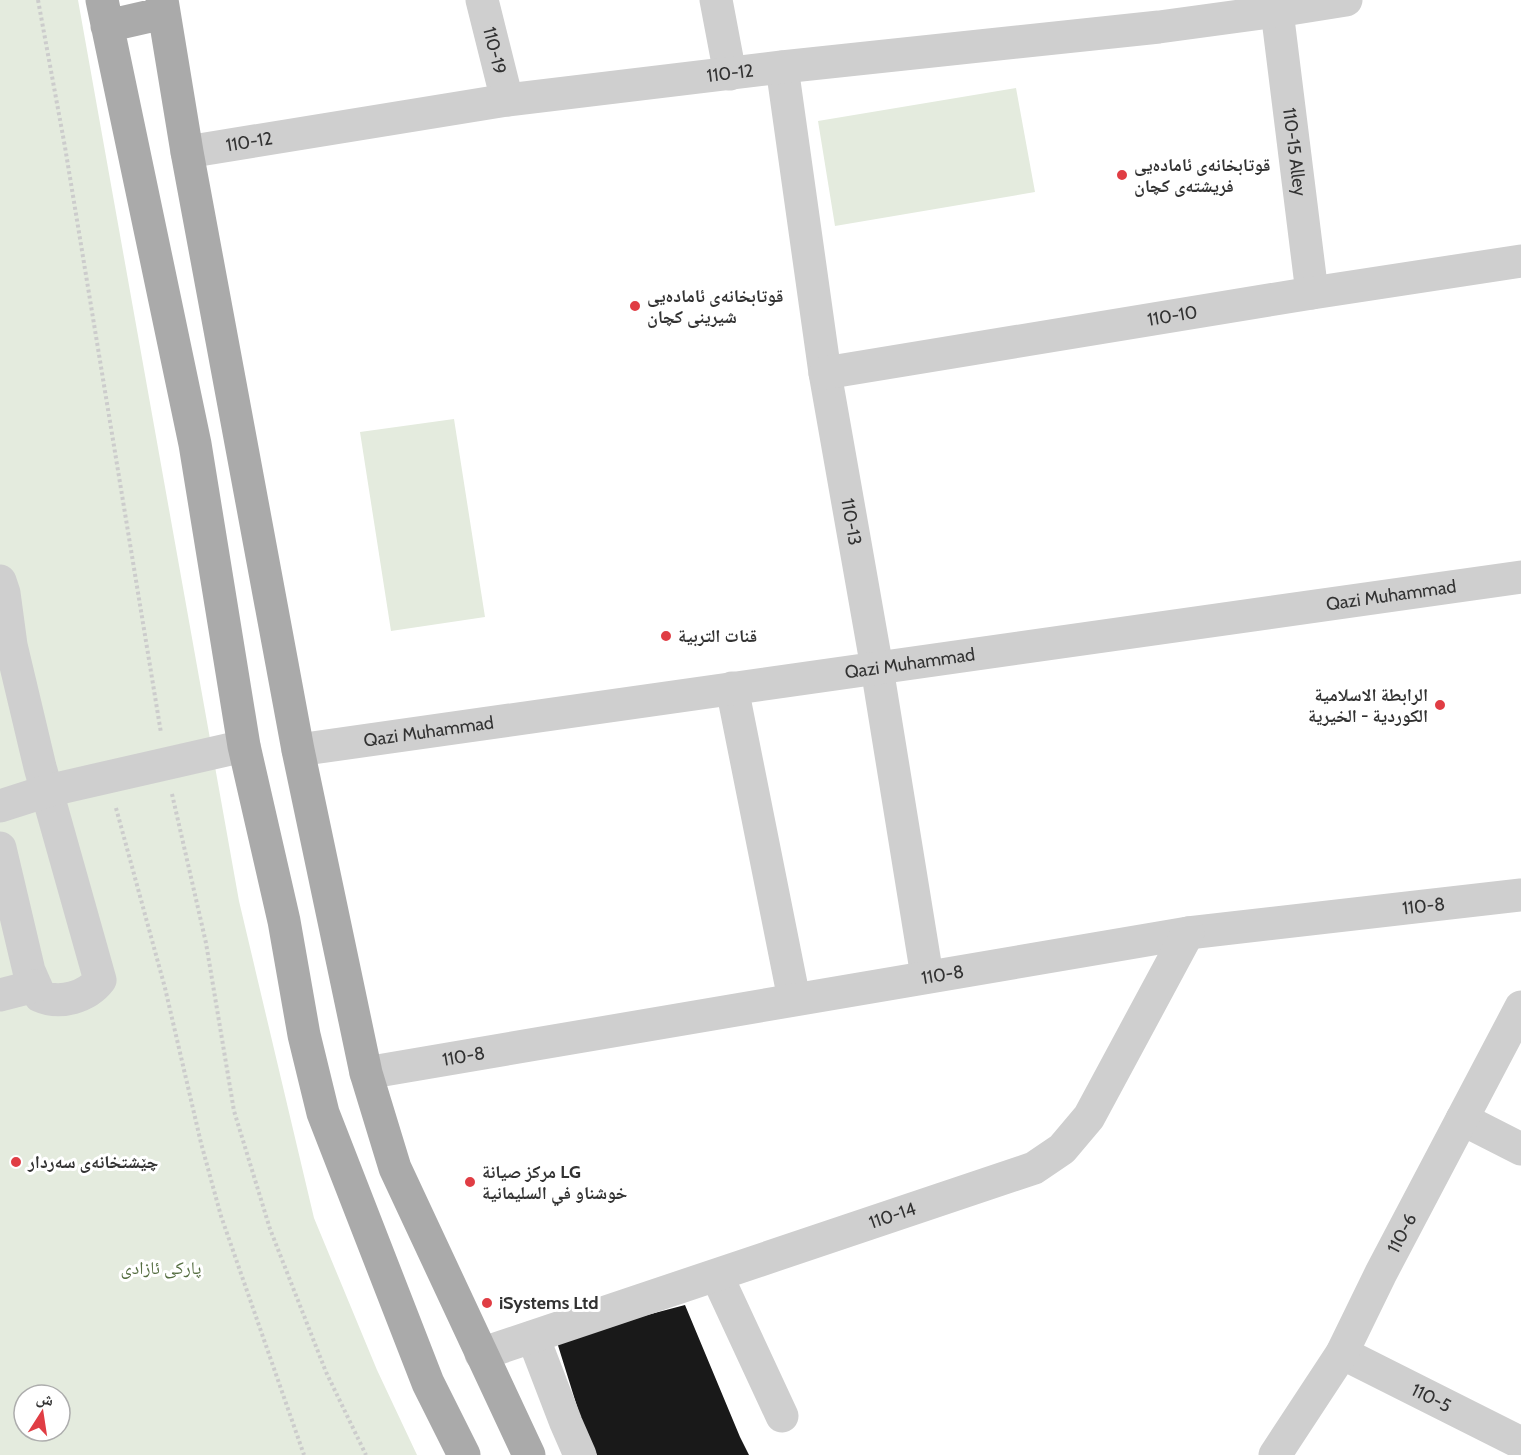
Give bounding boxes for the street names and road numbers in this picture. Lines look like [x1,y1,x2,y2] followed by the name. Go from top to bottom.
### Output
[478,25,511,76] street label: 110-19
[706,59,755,87] street label: 110-12
[1278,106,1311,197] street label: 110-15 Alley
[224,127,274,157] street label: 110-12
[1146,301,1199,331] street label: 110-10
[836,496,866,547] street label: 110-13
[1325,575,1458,615] street label: Qazi Muhammad
[843,643,976,684] street label: Qazi Muhammad
[362,711,495,752] street label: Qazi Muhammad
[1401,893,1446,919] street label: 110-8
[920,960,966,989] street label: 110-8
[441,1042,487,1071] street label: 110-8
[866,1198,919,1234] street label: 110-14
[1382,1209,1422,1257] street label: 110-6
[1408,1379,1455,1417] street label: 110-5

